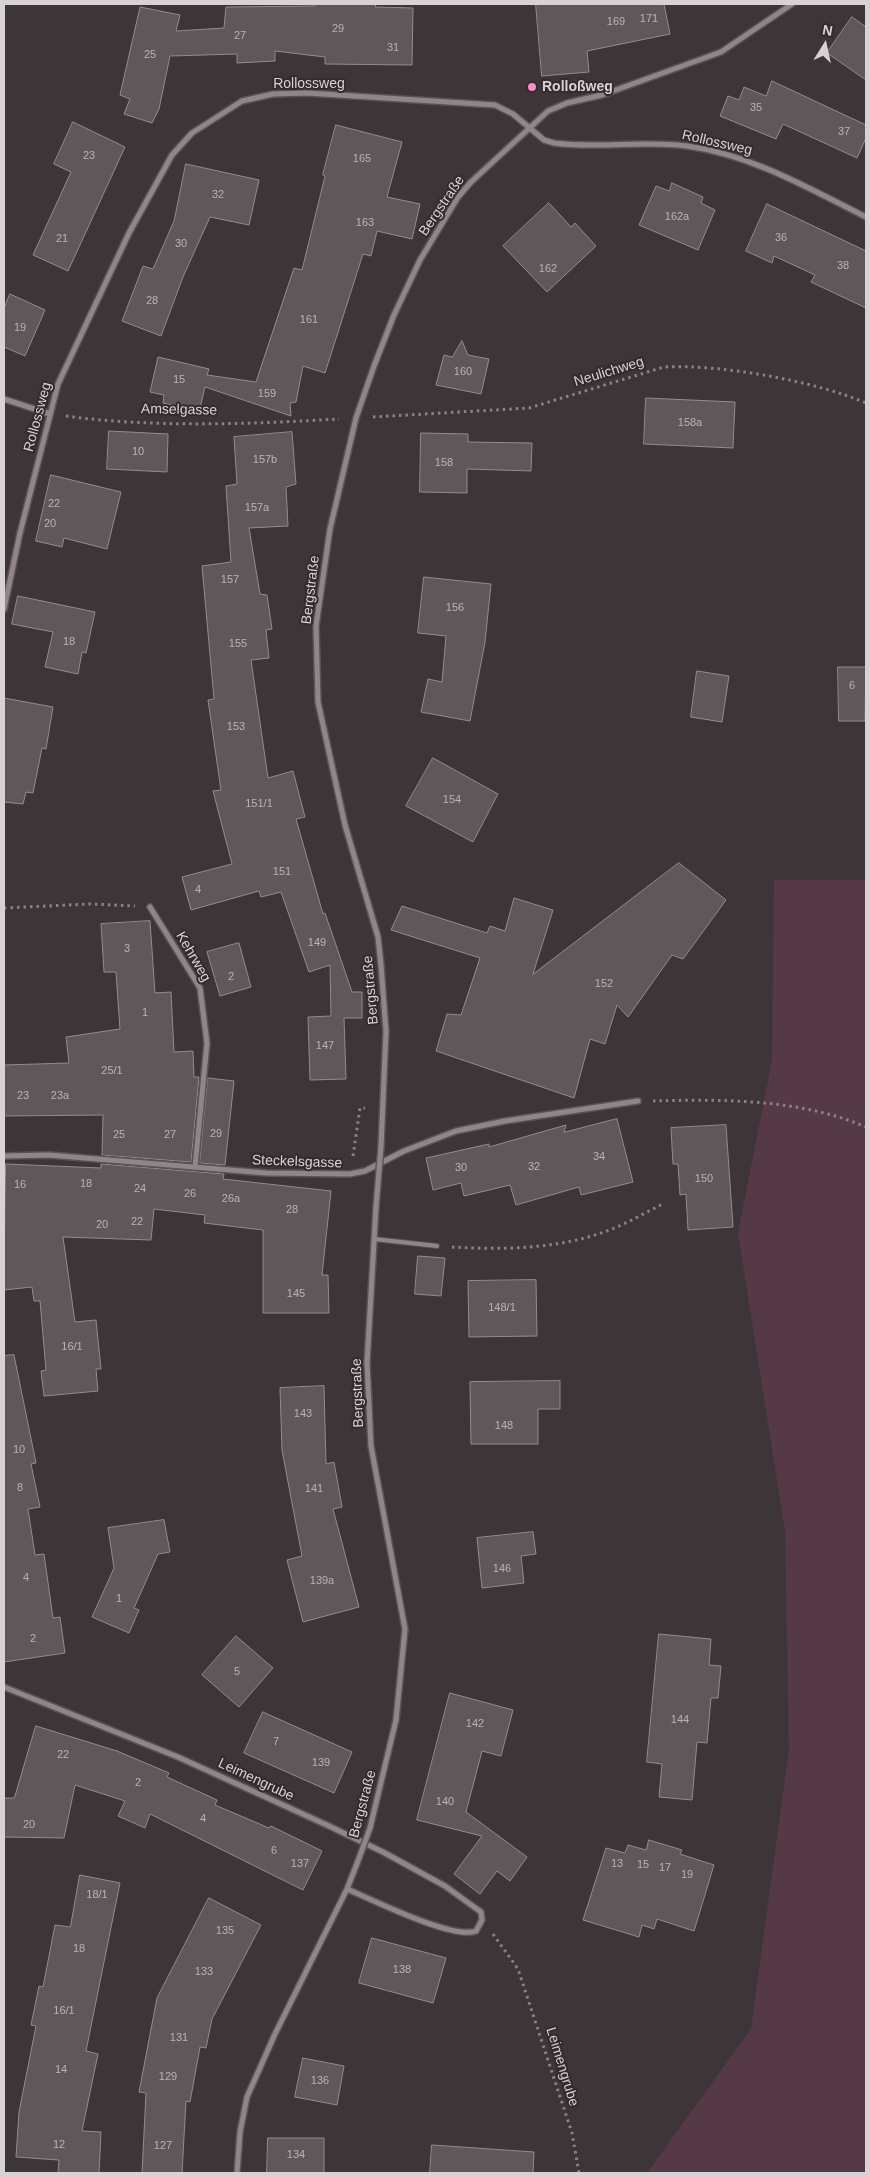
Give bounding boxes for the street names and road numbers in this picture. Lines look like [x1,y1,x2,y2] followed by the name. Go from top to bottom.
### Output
[273,76,345,92] street label: Rollossweg
[680,127,754,159] street label: Rollossweg
[416,173,468,239] street label: Bergstraße
[572,353,646,391] street label: Neulichweg
[21,380,55,454] street label: Rollossweg
[141,401,217,419] street label: Amselgasse
[298,555,324,625] street label: Bergstraße
[172,929,214,985] street label: Kehrweg
[360,955,382,1025] street label: Bergstraße
[252,1152,342,1172] street label: Steckelsgasse
[348,1358,368,1428] street label: Bergstraße
[215,1755,297,1805] street label: Leimengrube
[346,1768,380,1840] street label: Bergstraße
[542,2025,582,2109] street label: Leimengrube

